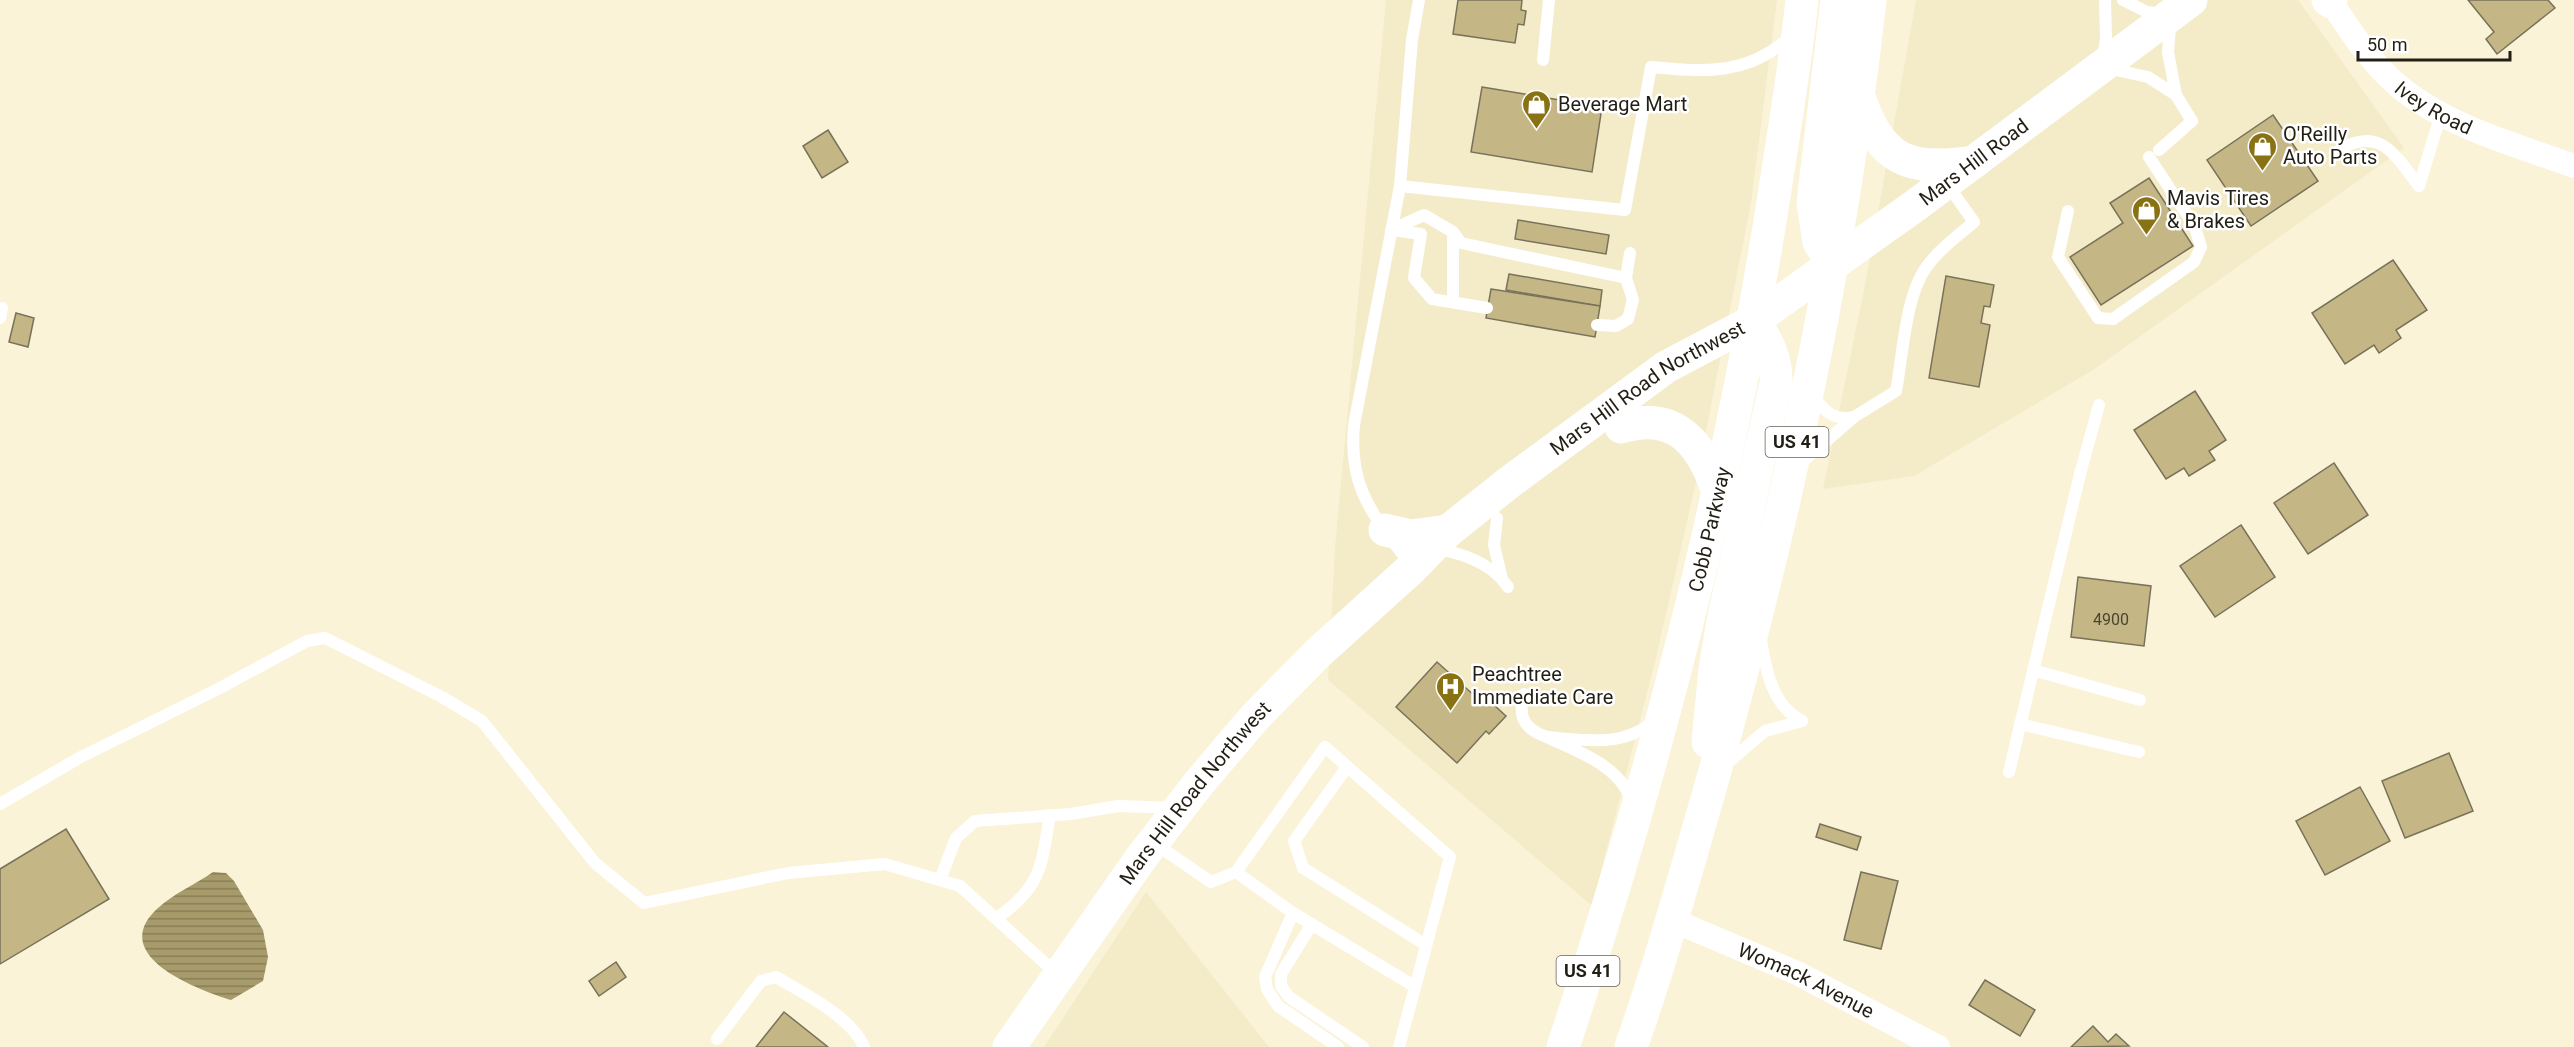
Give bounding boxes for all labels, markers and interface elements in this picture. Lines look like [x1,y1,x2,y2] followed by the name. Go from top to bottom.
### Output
[2358,24,2510,62] scale bar
[2367,34,2407,55] text: 50 m
[2390,76,2476,140] street label: Ivey Road
[1521,88,1553,130] shop icon: Beverage Mart
[1558,92,1687,116] place label: Beverage Mart
[1914,113,2033,211] street label: Mars Hill Road
[2283,122,2377,169] place label: O'Reilly Auto Parts
[2246,130,2278,172] shop icon: O'Reilly Auto Parts
[2167,186,2269,233] place label: Mavis Tires & Brakes
[2130,194,2162,236] shop icon: Mavis Tires & Brakes
[1545,316,1749,460] street label: Mars Hill Road Northwest
[1766,427,1828,457] road number: US 41
[1683,464,1735,594] street label: Cobb Parkway
[2093,610,2129,629] house number: 4900
[1472,662,1613,709] place label: Peachtree Immediate Care
[1435,670,1467,712] hospital icon: Peachtree Immediate Care
[1114,696,1276,889] street label: Mars Hill Road Northwest
[1734,937,1878,1023] street label: Womack Avenue
[1556,956,1620,986] road number: US 41

